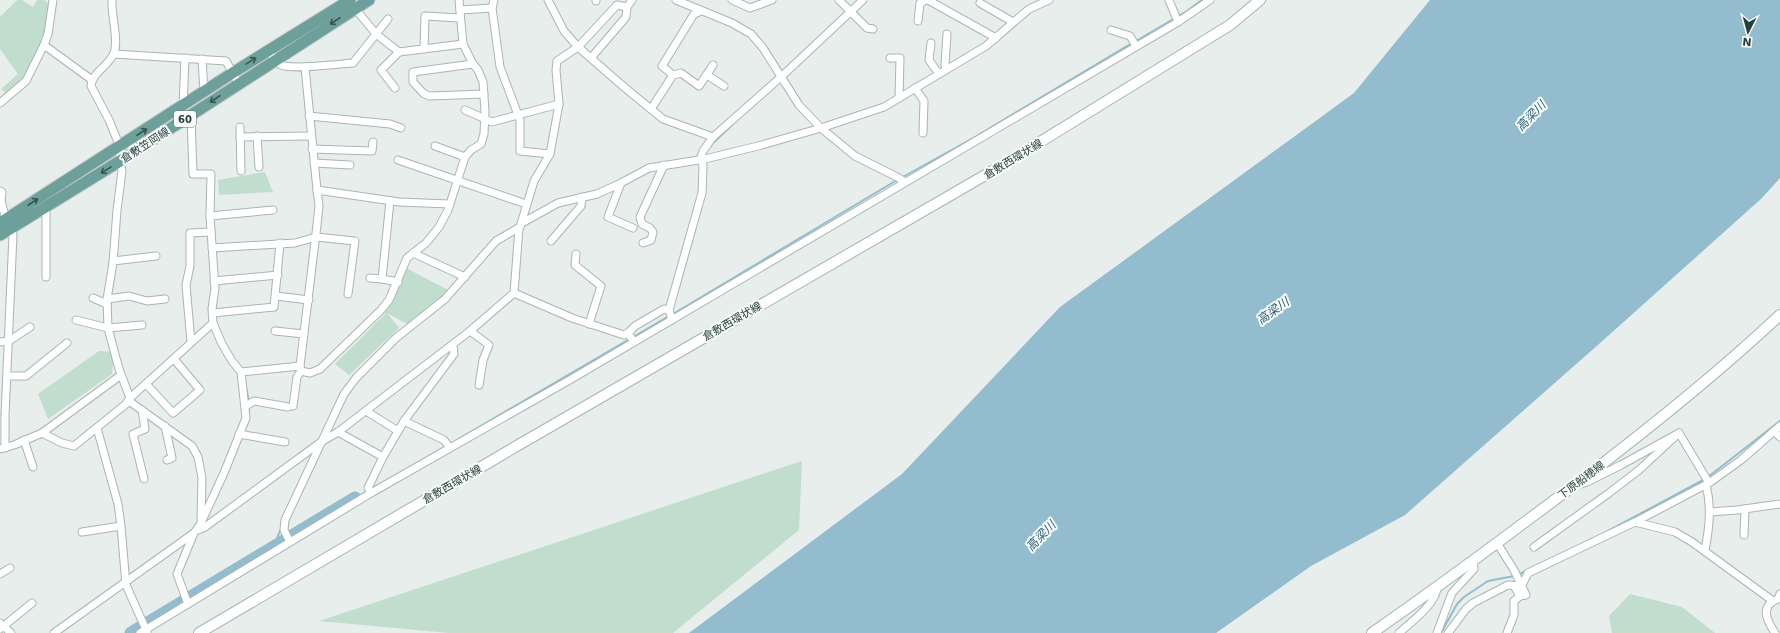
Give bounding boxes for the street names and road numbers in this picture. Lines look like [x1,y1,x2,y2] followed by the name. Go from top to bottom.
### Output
[174,111,196,127] road number: 60
[119,125,172,166] street label: 倉敷笠岡線
[982,137,1045,182] street label: 倉敷西環状線
[700,299,764,344] street label: 倉敷西環状線
[1555,459,1607,502] street label: 下原船穂線
[420,462,484,507] street label: 倉敷西環状線

